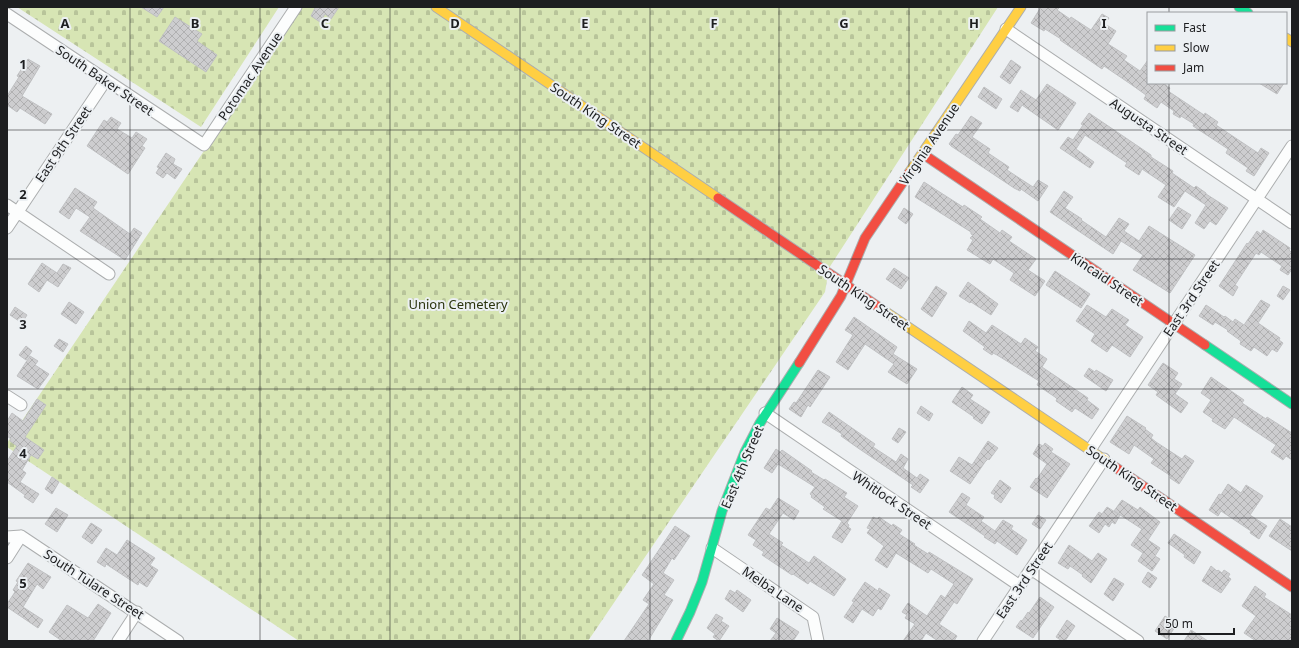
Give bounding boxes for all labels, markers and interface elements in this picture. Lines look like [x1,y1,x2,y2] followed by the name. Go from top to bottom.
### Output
[1147,12,1287,84] legend
[61,14,70,32] text: A
[191,14,199,32] text: B
[321,14,329,32] text: C
[450,14,460,32] text: D
[581,14,589,32] text: E
[710,14,718,32] text: F
[839,14,849,32] text: G
[969,14,979,32] text: H
[1101,14,1107,32] text: I
[1183,19,1207,36] text: Fast
[214,28,286,124] street label: Potomac Avenue
[1183,39,1210,56] text: Slow
[53,41,158,120] street label: South Baker Street
[19,55,27,73] text: 1
[1182,59,1204,76] text: Jam
[547,78,645,152] street label: South King Street
[1107,93,1192,159] street label: Augusta Street
[895,99,963,189] street label: Virginia Avenue
[31,102,95,186] street label: East 9th Street
[19,185,27,203] text: 2
[1067,248,1147,310] street label: Kincaid Street
[1159,256,1224,340] street label: East 3rd Street
[815,260,913,334] street label: South King Street
[408,295,508,313] park label: Union Cemetery
[19,315,27,333] text: 3
[716,422,768,511] street label: East 4th Street
[1083,441,1181,515] street label: South King Street
[19,444,27,462] text: 4
[849,467,936,533] street label: Whitlock Street
[992,538,1057,622] street label: East 3rd Street
[40,545,148,623] street label: South Tulare Street
[739,562,807,616] street label: Melba Lane
[19,574,27,592] text: 5
[1159,610,1234,636] scale bar
[1165,615,1193,632] text: 50 m

